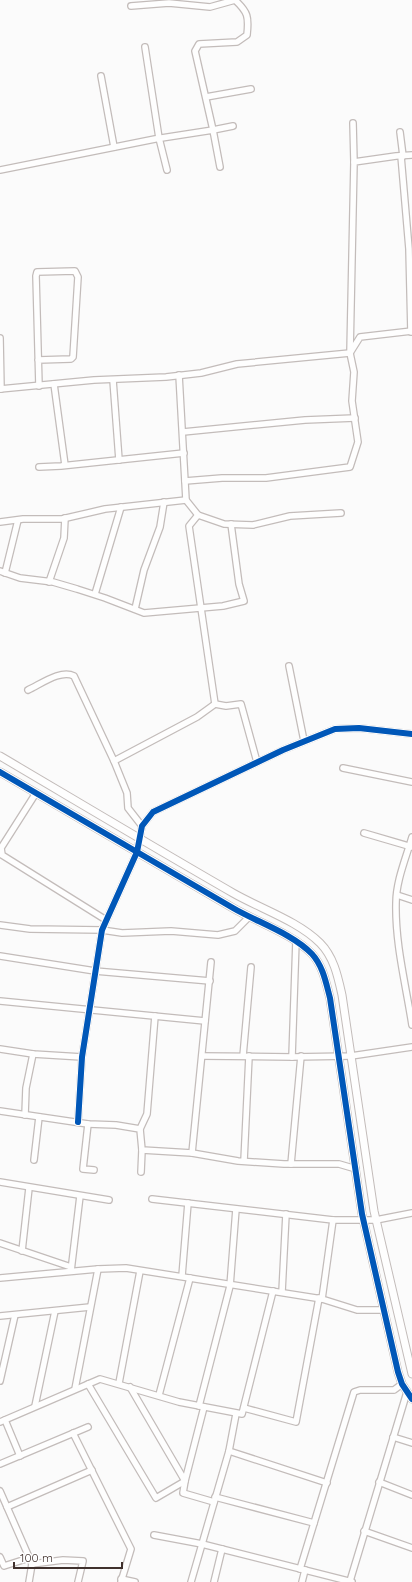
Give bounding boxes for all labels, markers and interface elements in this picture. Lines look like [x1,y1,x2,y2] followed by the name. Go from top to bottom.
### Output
[14,1544,122,1570] scale bar
[20,1550,53,1565] text: 100 m

